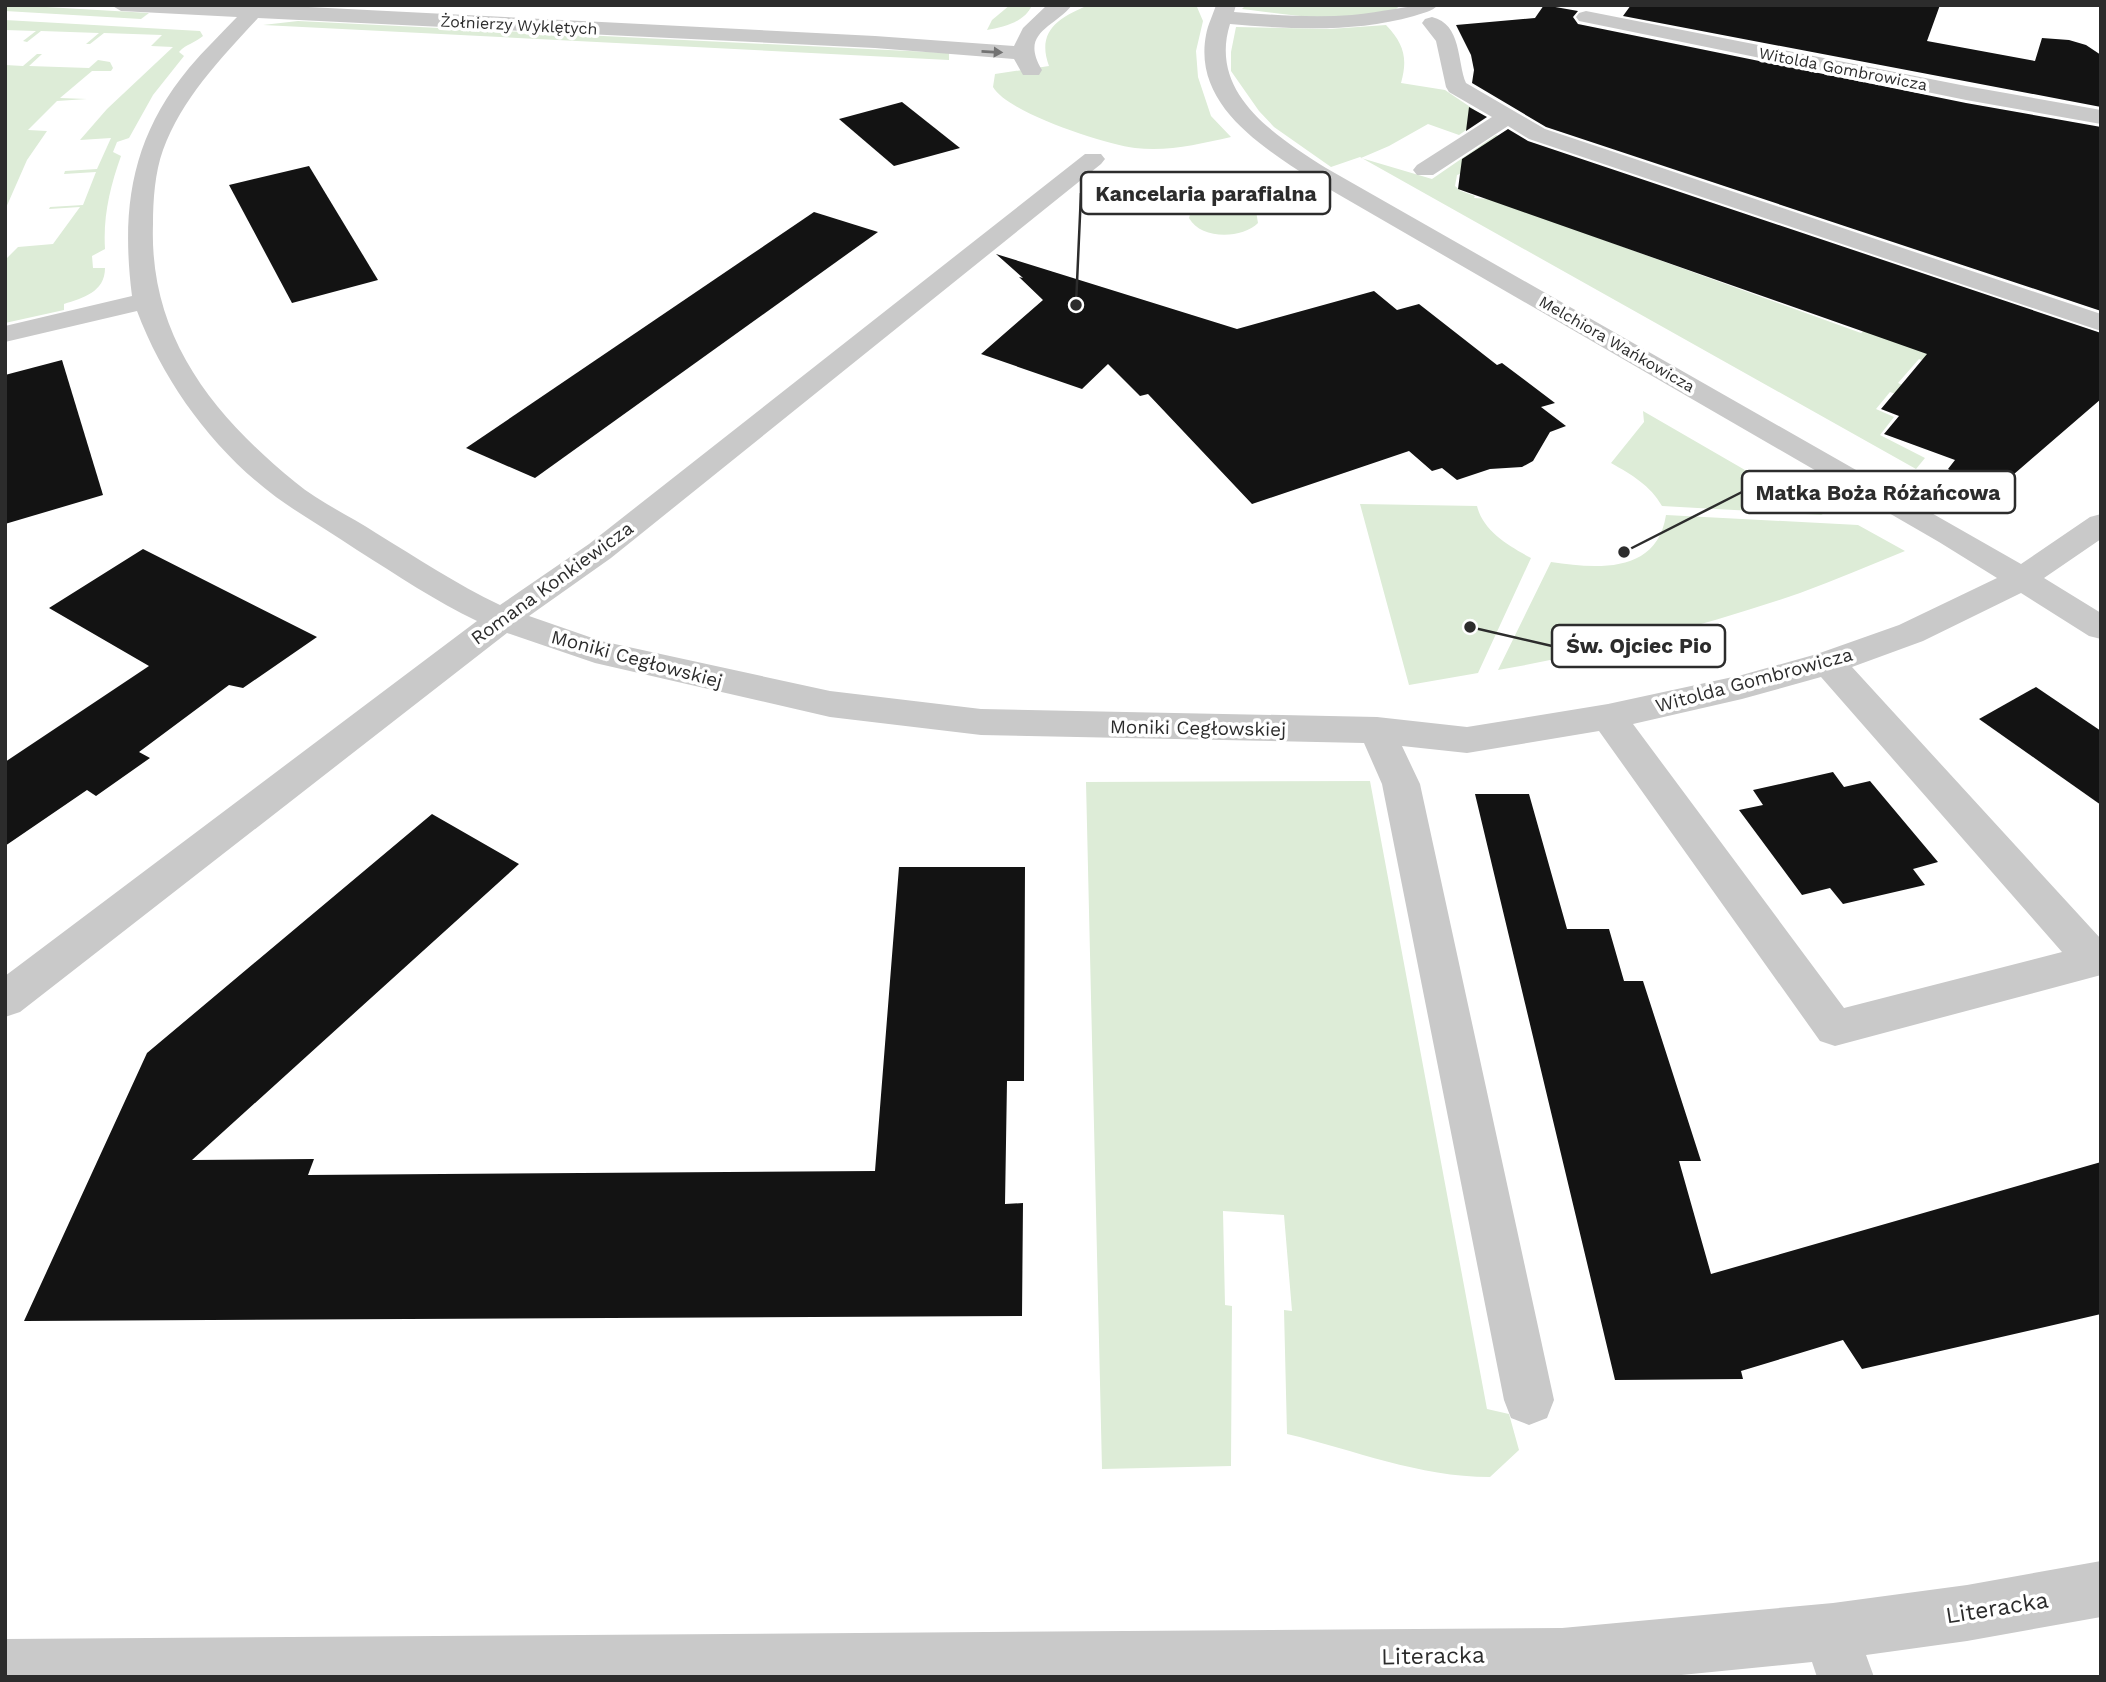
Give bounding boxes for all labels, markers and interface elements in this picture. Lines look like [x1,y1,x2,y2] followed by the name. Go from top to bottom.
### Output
[440,11,598,39] street label: Żołnierzy Wyklętych
[1757,43,1929,95] street label: Witolda Gombrowicza
[982,46,1004,57] one-way arrow
[1081,172,1330,214] callout: Kancelaria parafialna
[1095,181,1317,206] text: Kancelaria parafialna
[1536,292,1698,396] street label: Melchiora Wańkowicza
[1742,471,2015,513] callout: Matka Boża Różańcowa
[1756,480,2001,505] text: Matka Boża Różańcowa
[466,516,638,650] street label: Romana Konkiewicza
[549,625,725,693] street label: Moniki Cegłowskiej
[1552,625,1725,667] callout: Św. Ojciec Pio
[1566,633,1712,658] text: Św. Ojciec Pio
[1653,643,1855,717] street label: Witolda Gombrowicza
[1110,715,1286,741] street label: Moniki Cegłowskiej
[1944,1587,2050,1629] street label: Literacka
[1381,1642,1485,1670] street label: Literacka

